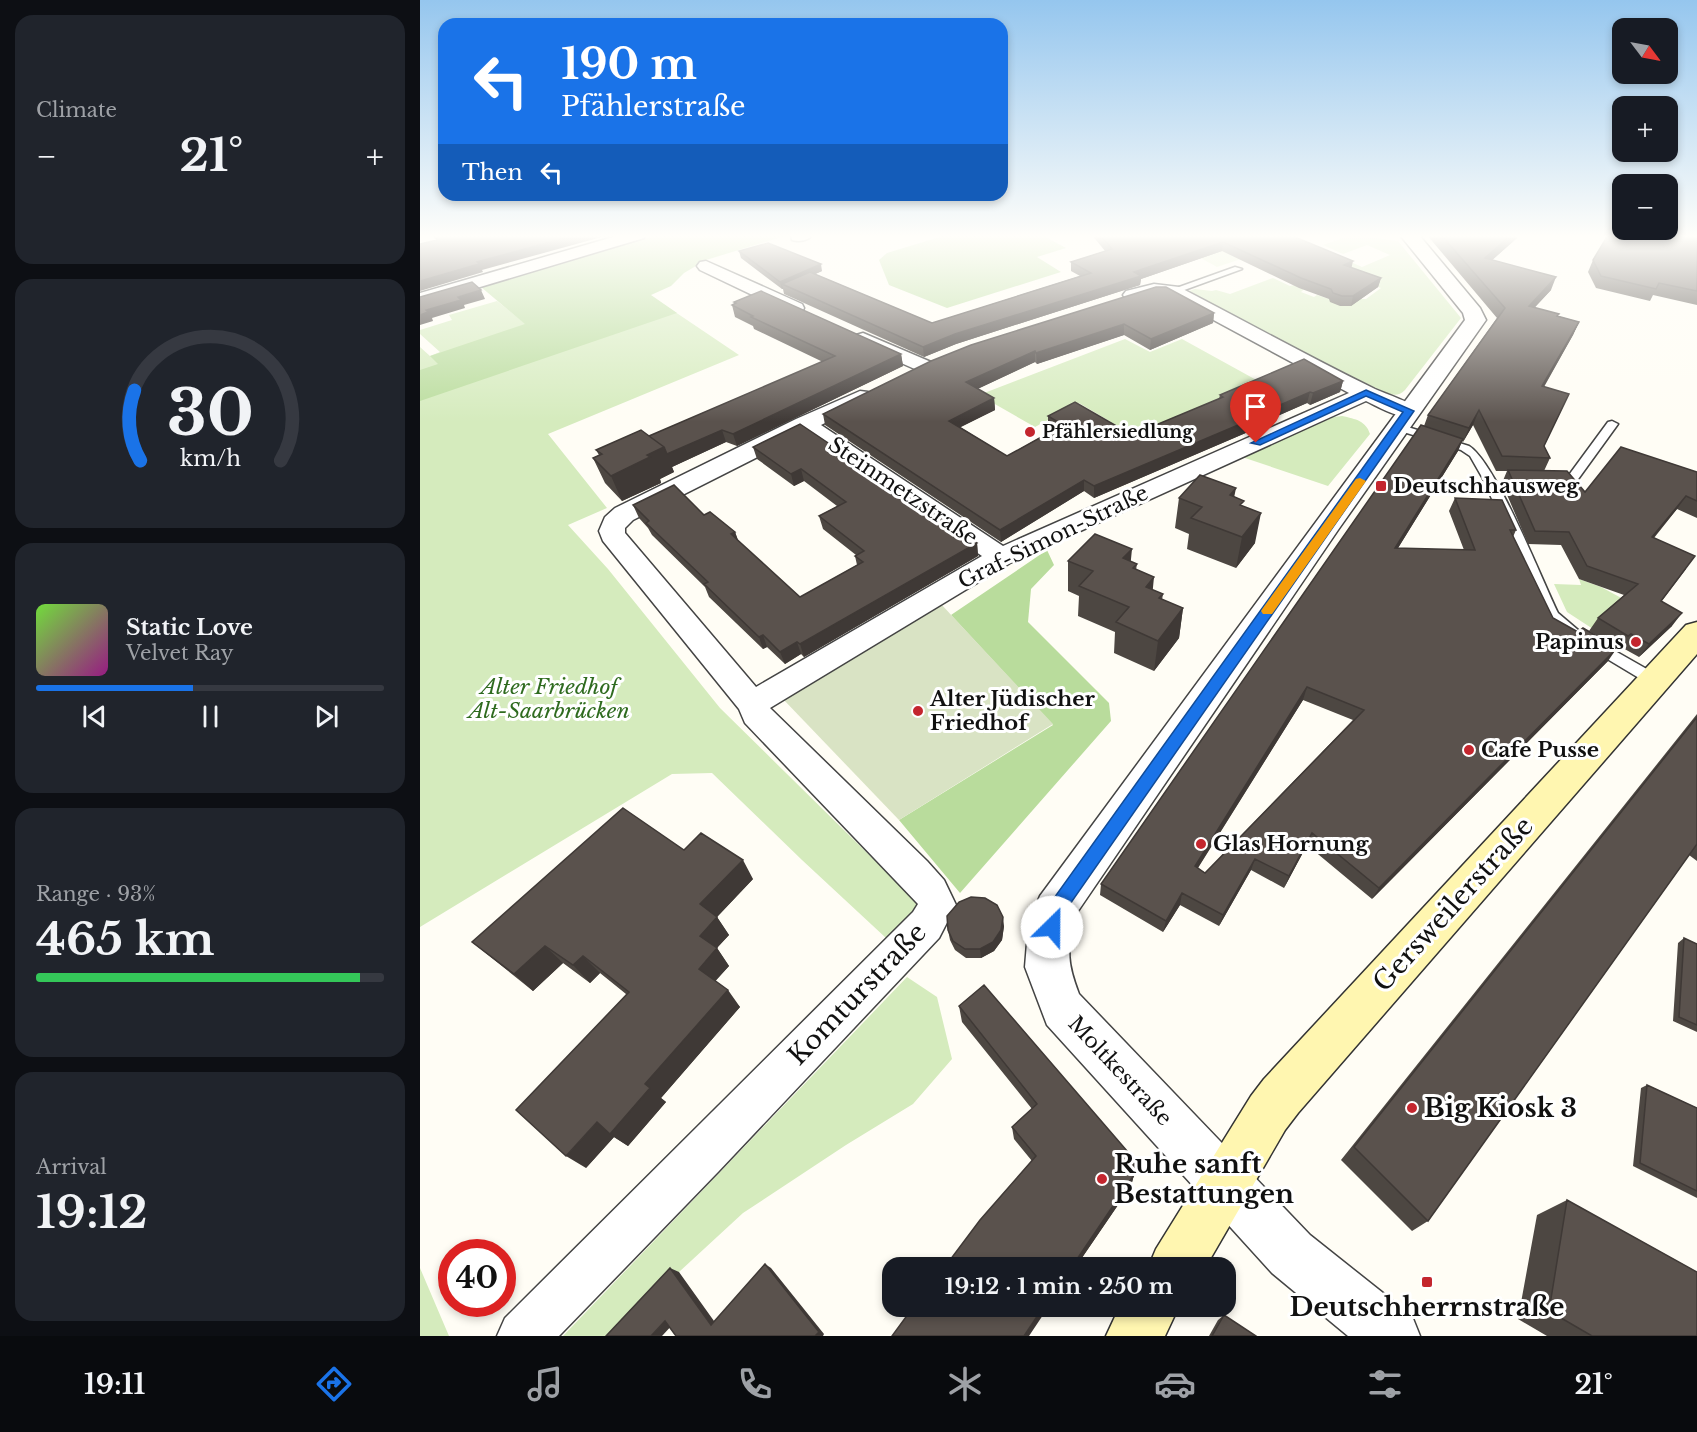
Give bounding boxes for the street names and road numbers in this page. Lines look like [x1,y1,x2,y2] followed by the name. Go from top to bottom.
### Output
[823,431,983,551] street label: Steinmetzstraße
[954,480,1152,594] street label: Graf-Simon-Straße
[1366,810,1540,998] street label: Gersweilerstraße
[781,916,933,1072] street label: Komturstraße
[1063,1011,1177,1131] street label: Moltkestraße

